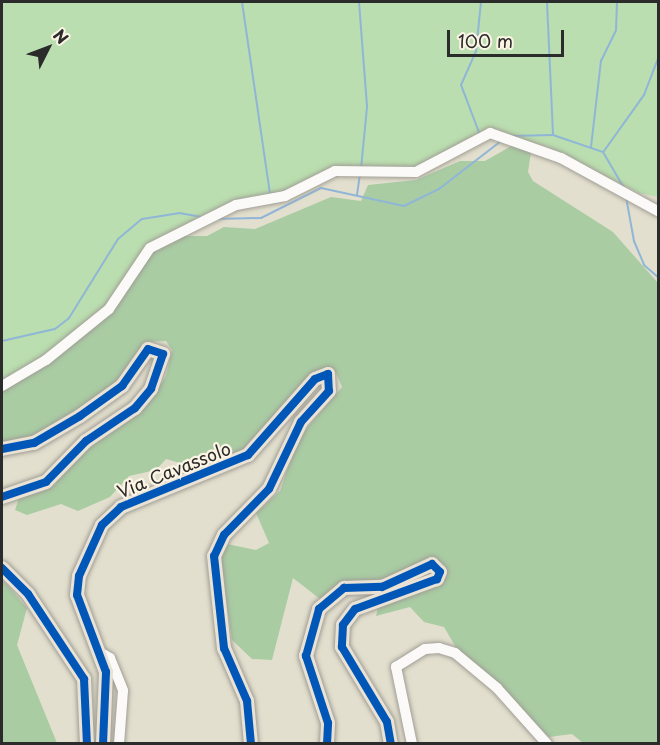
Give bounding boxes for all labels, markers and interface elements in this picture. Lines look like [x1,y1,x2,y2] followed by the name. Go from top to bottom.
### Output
[18,18,78,78] north arrow
[450,18,567,56] scale bar
[48,23,75,49] text: N
[458,27,513,54] text: 100 m
[114,437,234,503] street label: Via Cavassolo

